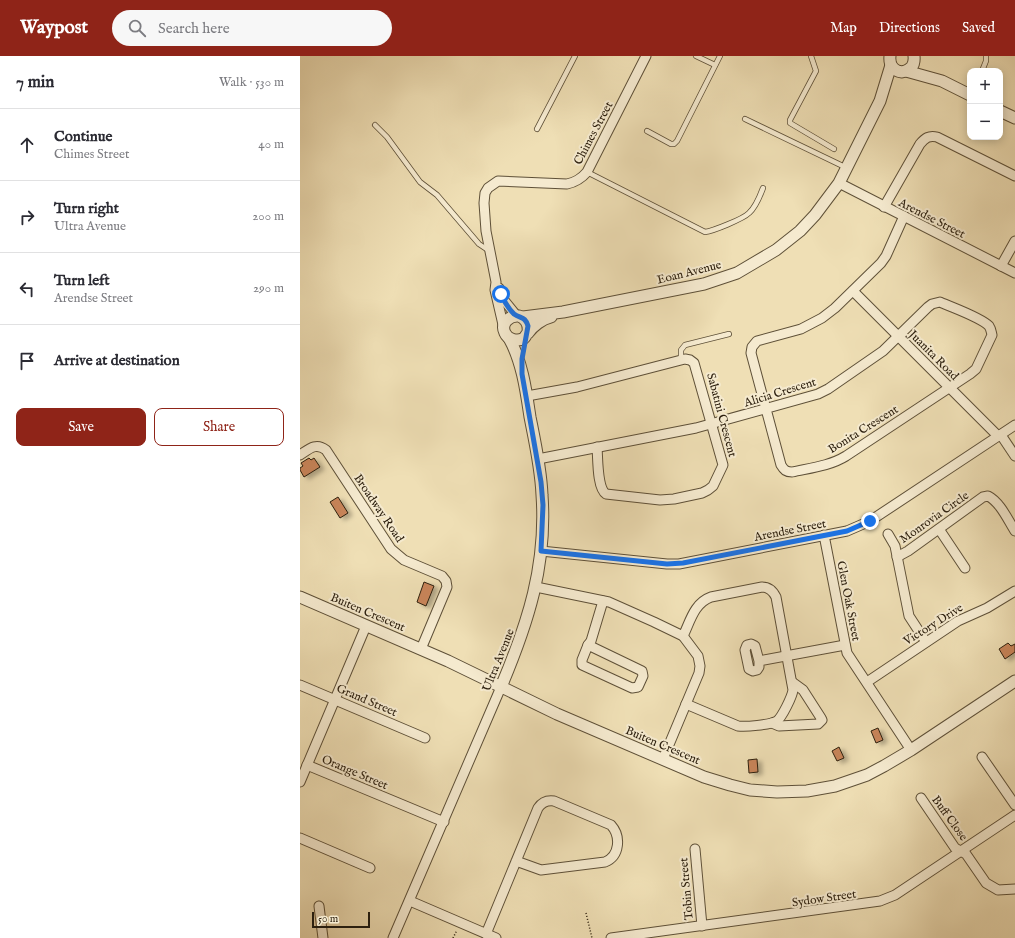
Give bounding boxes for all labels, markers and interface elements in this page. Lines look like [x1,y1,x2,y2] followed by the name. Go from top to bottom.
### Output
[112,10,392,46] search box
[20,16,88,40] text: Waypost
[126,17,148,39] icon: search
[158,19,230,38] text: Search here
[830,19,857,37] text: Map
[879,19,940,37] text: Directions
[962,19,995,37] text: Saved
[967,68,1003,140] map controls
[967,68,1003,104] button: +
[16,72,54,93] text: 7 min
[219,74,284,91] text: Walk · 530 m
[570,99,616,167] street label: Chimes Street
[967,104,1003,140] button: −
[54,127,112,146] text: Continue
[16,134,38,156] icon: ahead
[258,136,284,153] text: 40 m
[54,146,129,163] text: Chimes Street
[895,195,968,242] street label: Arendse Street
[54,199,119,218] text: Turn right
[16,206,38,228] icon: right
[252,208,284,225] text: 200 m
[54,218,126,235] text: Ultra Avenue
[655,257,723,288] street label: Eoan Avenue
[54,271,110,290] text: Turn left
[16,278,38,300] icon: left
[253,280,284,297] text: 290 m
[492,285,510,303] route start
[54,290,133,307] text: Arendse Street
[903,326,962,385] street label: Juanita Road
[16,350,38,372] icon: arrive
[54,351,180,370] text: Arrive at destination
[703,372,740,459] street label: Sabatini Crescent
[741,374,818,411] street label: Alicia Crescent
[826,402,901,457] street label: Bonita Crescent
[16,408,146,446] button: Save
[154,408,284,446] button: Share
[350,471,407,546] street label: Broadway Road
[897,488,972,547] street label: Monrovia Circle
[861,512,879,530] route end
[752,516,827,545] street label: Arendse Street
[833,560,864,642] street label: Glen Oak Street
[328,590,407,635] street label: Buiten Crescent
[900,600,966,649] street label: Victory Drive
[479,626,518,694] street label: Ultra Avenue
[334,681,399,720] street label: Grand Street
[623,723,702,768] street label: Buiten Crescent
[319,752,390,793] street label: Orange Street
[928,793,971,844] street label: Buff Close
[676,857,697,921] street label: Tobin Street
[791,887,857,910] street label: Sydow Street
[312,910,370,929] scale bar
[318,912,338,926] text: 50 m

